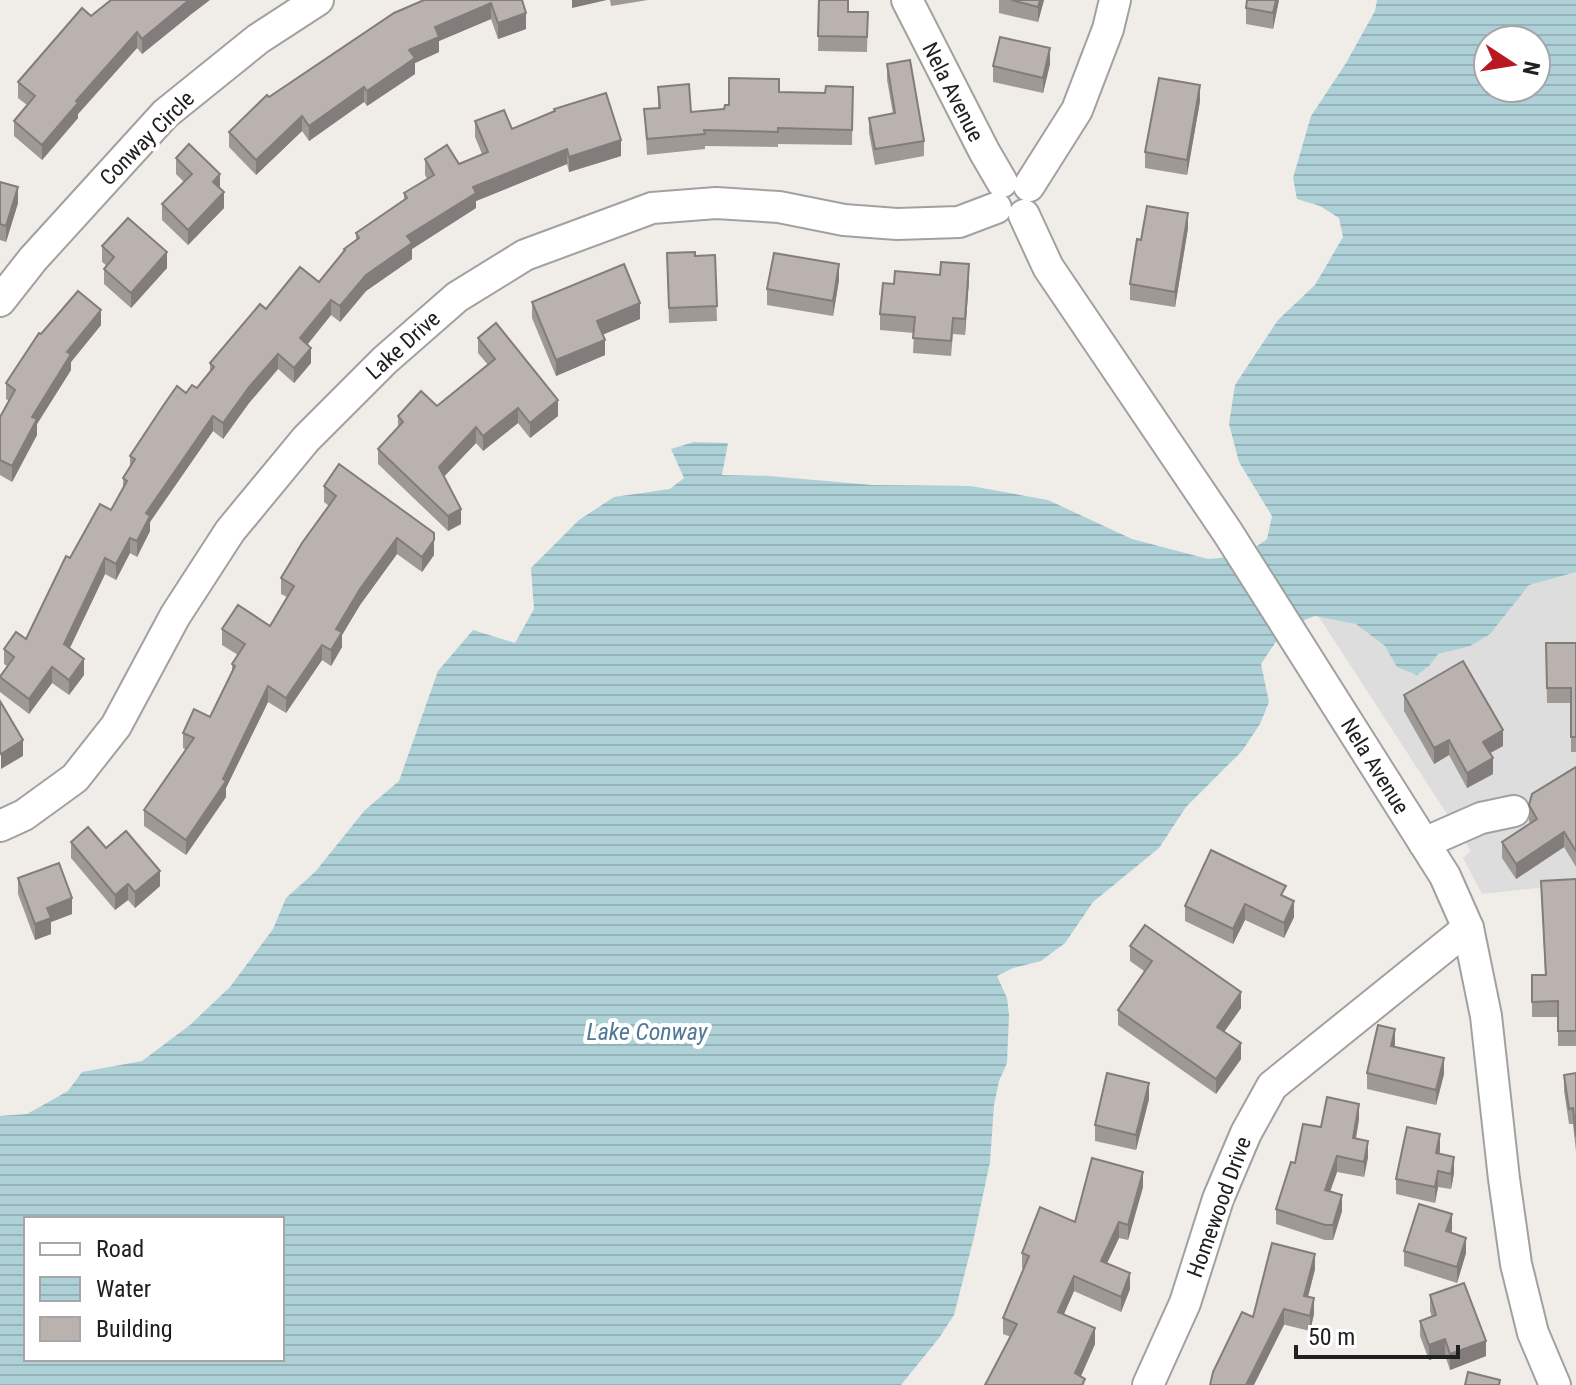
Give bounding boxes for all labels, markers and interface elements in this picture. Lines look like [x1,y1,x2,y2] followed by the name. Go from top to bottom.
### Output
[1472,24,1552,104] north arrow
[917,38,989,146] street label: Nela Avenue
[1517,59,1545,77] text: N
[95,86,199,190] street label: Conway Circle
[361,306,445,384] street label: Lake Drive
[1336,714,1414,818] street label: Nela Avenue
[587,1018,709,1046] water label: Lake Conway
[1182,1133,1256,1281] street label: Homewood Drive
[24,1217,284,1361] legend
[96,1235,144,1263] text: Road
[96,1275,151,1303] text: Water
[1296,1309,1458,1359] scale bar
[96,1315,173,1343] text: Building
[1308,1323,1355,1351] text: 50 m

